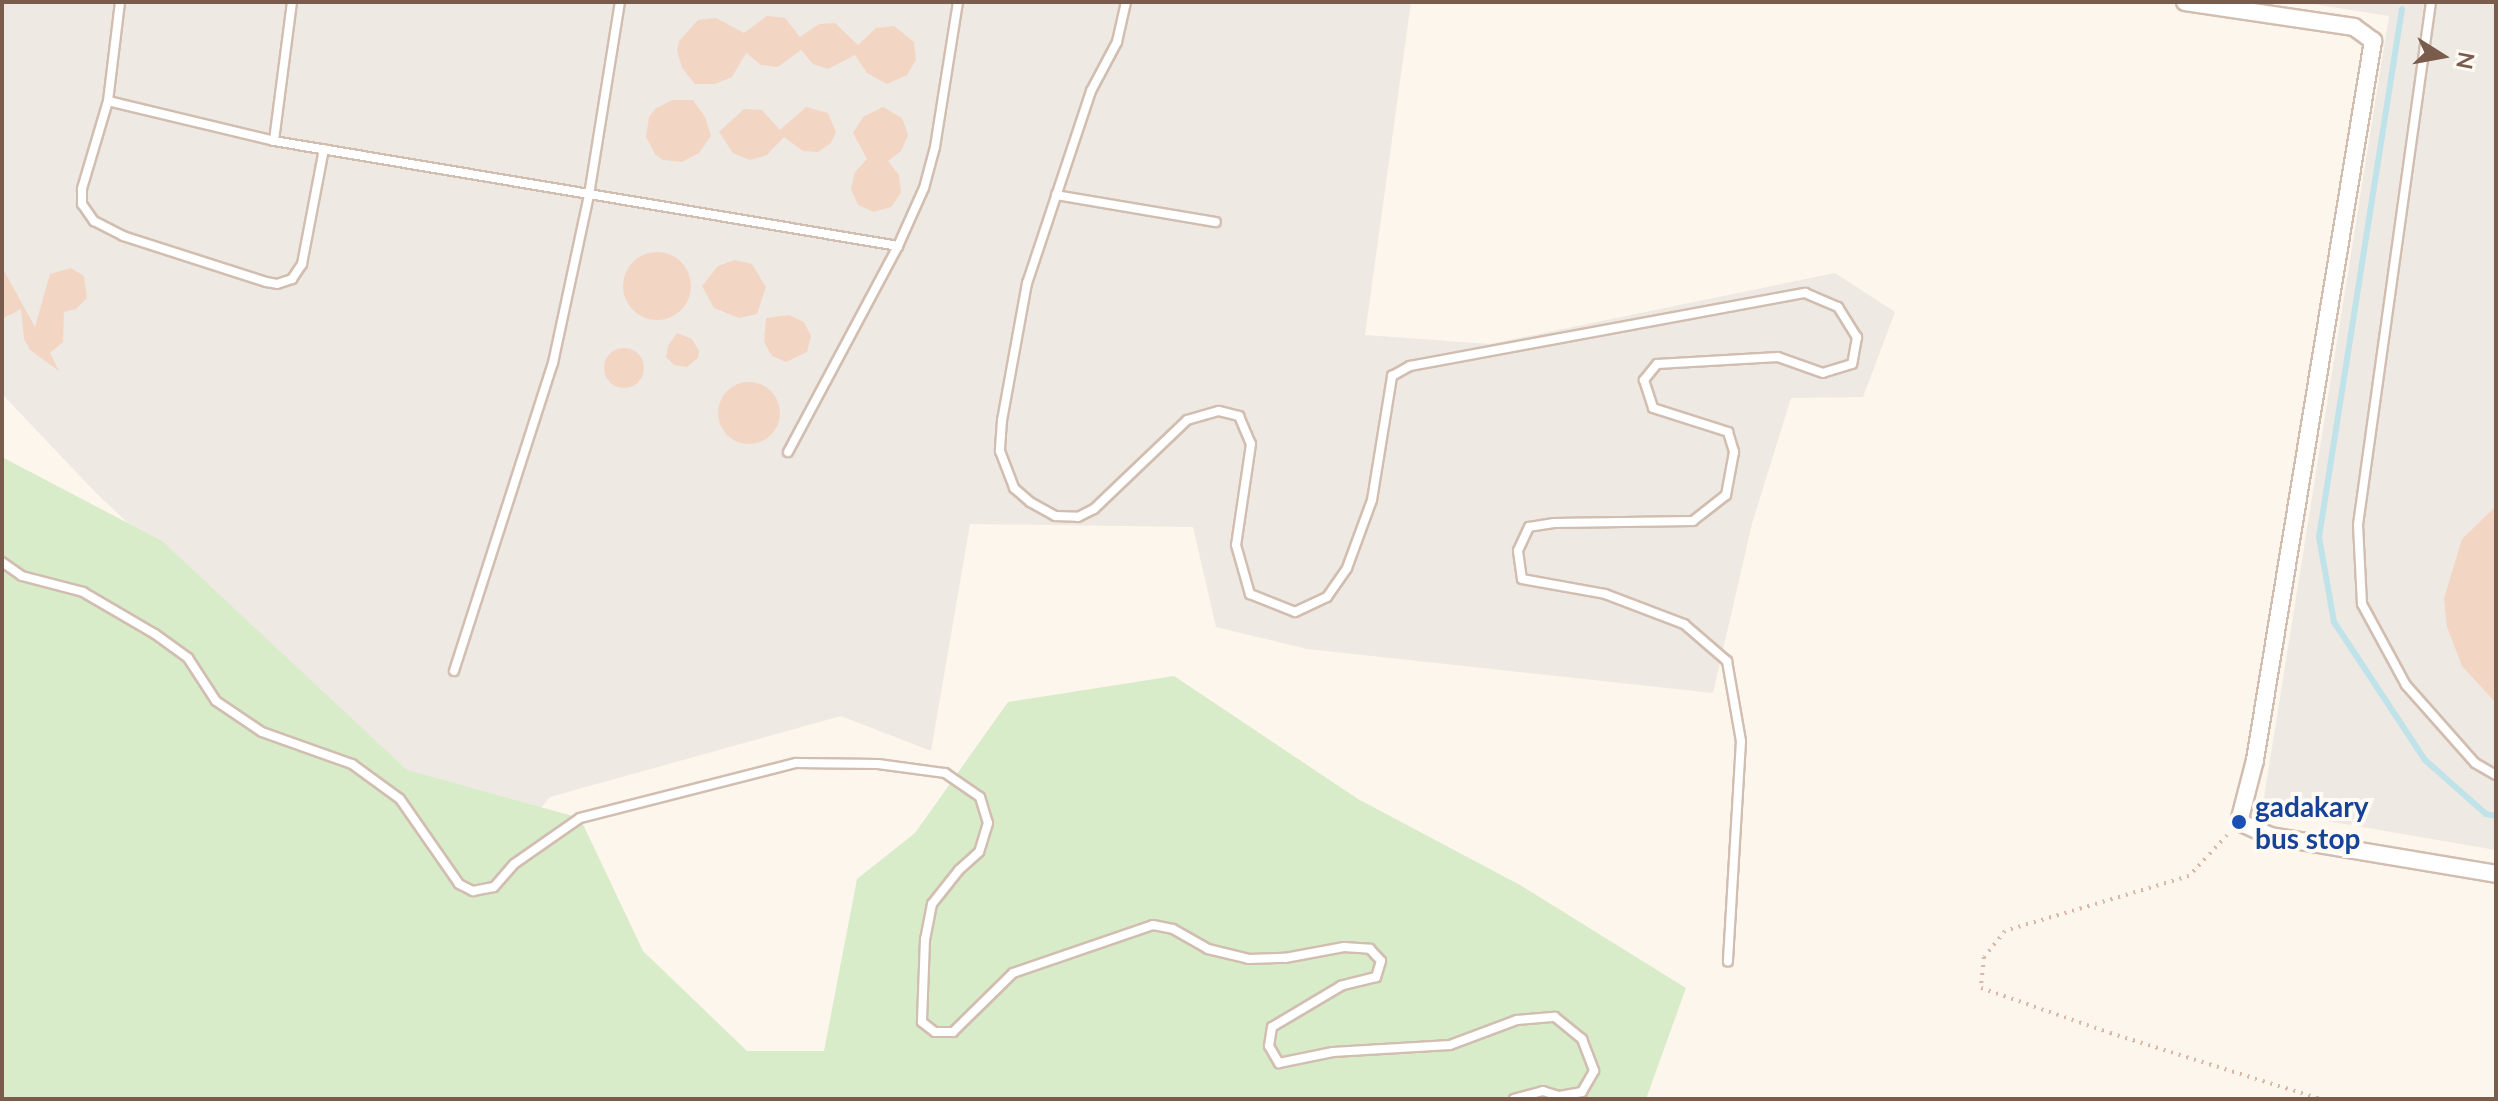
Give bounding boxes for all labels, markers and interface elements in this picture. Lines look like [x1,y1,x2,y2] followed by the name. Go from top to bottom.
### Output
[2402,16,2482,96] north arrow
[2451,50,2481,72] text: N
[2255,789,2368,855] place label: gadakary bus stop
[2230,813,2248,831] marker: gadakary bus stop

